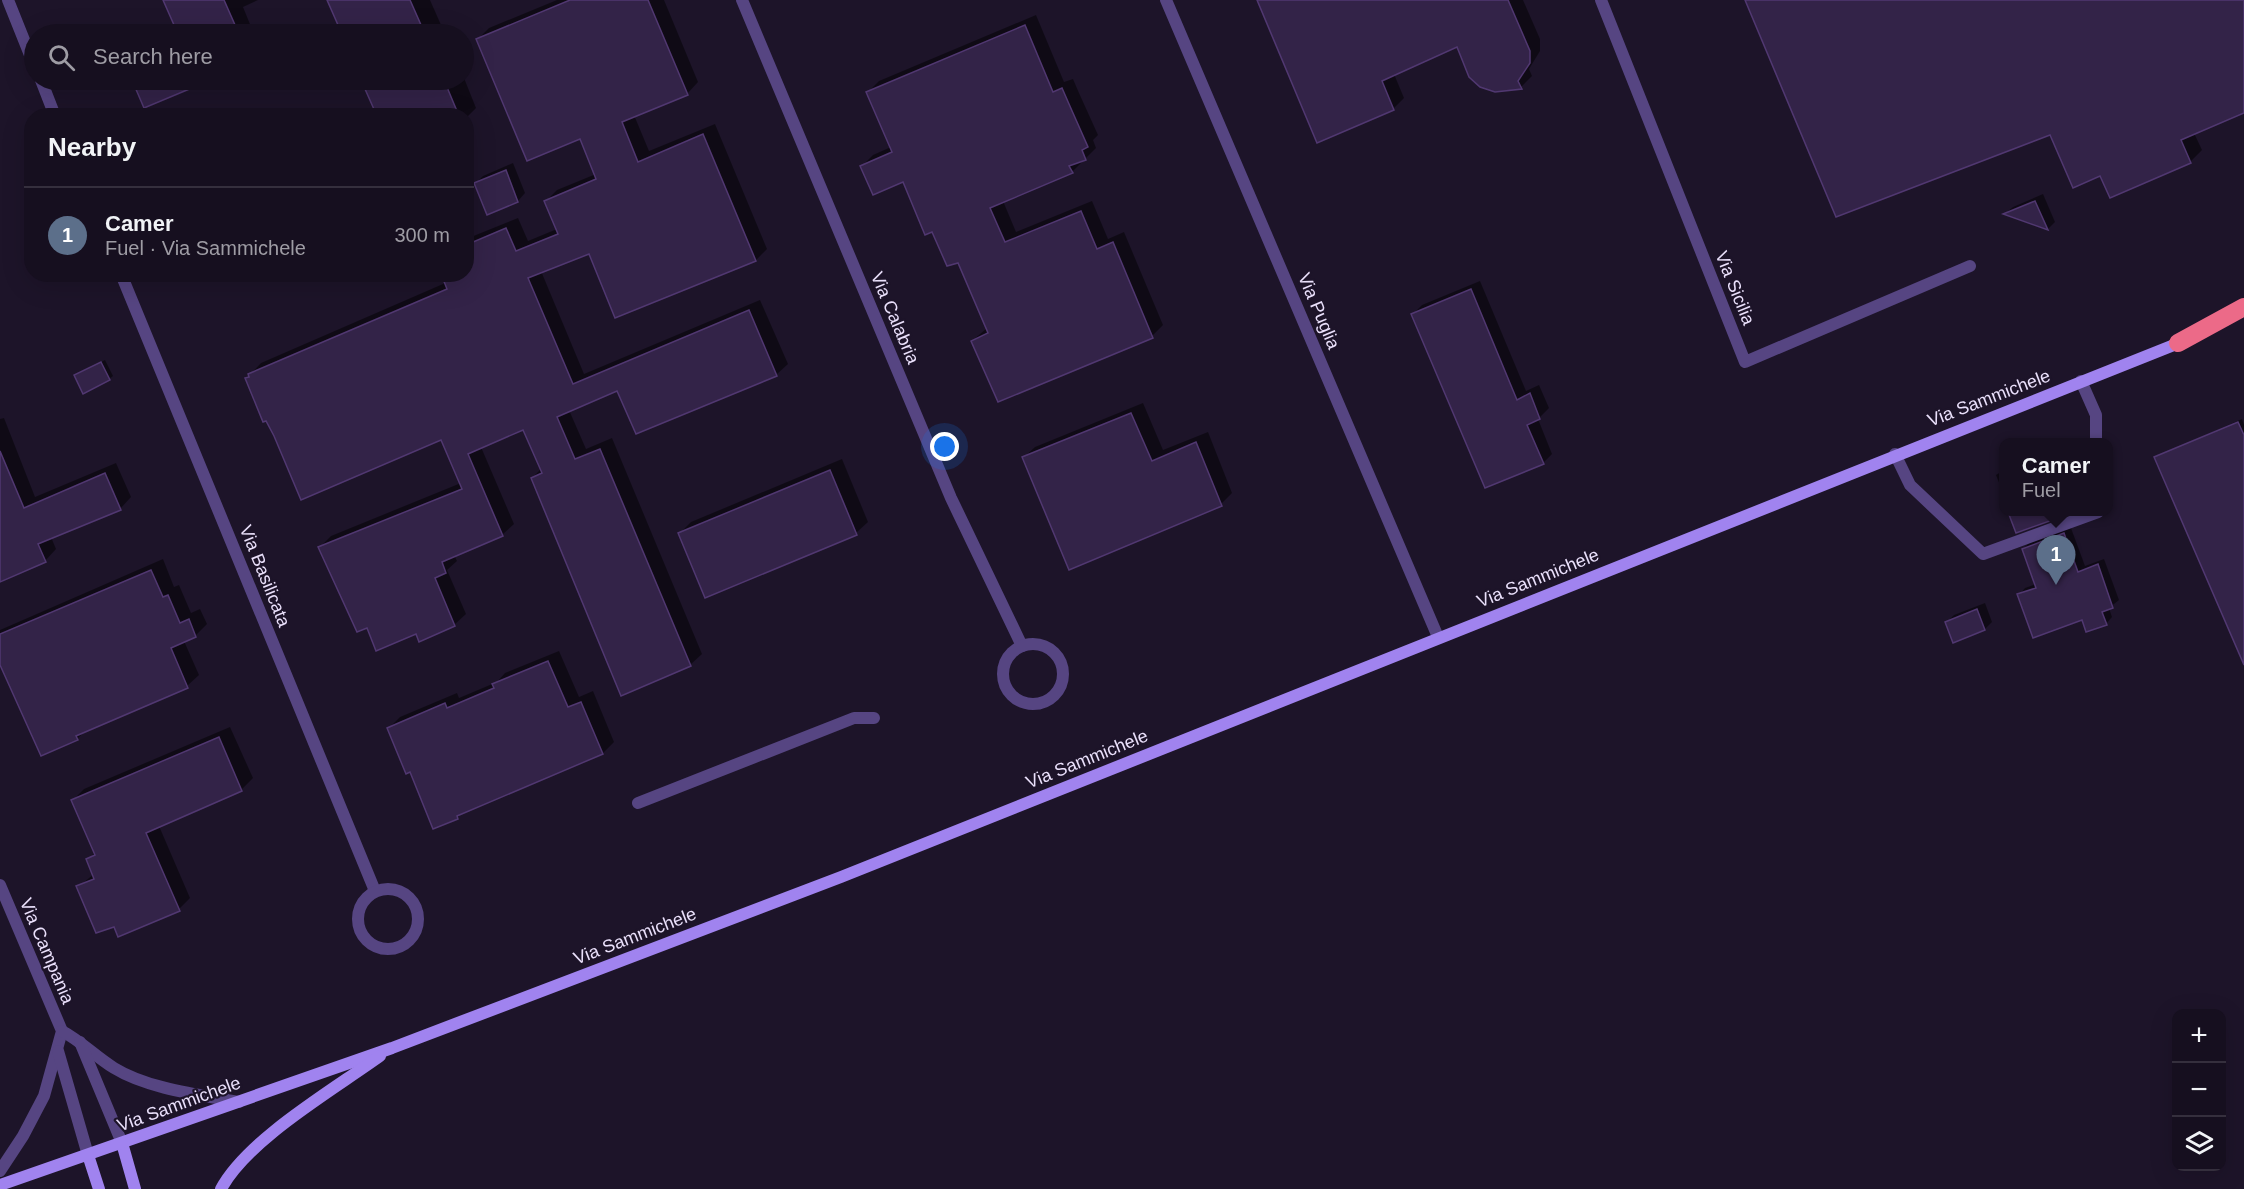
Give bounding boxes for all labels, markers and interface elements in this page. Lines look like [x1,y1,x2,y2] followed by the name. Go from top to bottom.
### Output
[24,24,474,90] search box
[45,41,78,74] icon: search
[93,44,213,69] text: Search here
[48,132,136,162] text: Nearby
[105,211,173,236] text: Camer
[62,224,73,246] text: 1
[394,224,450,246] text: 300 m
[105,237,306,259] text: Fuel · Via Sammichele
[1711,248,1759,329] street label: Via Sicilia
[867,269,924,368] street label: Via Calabria
[1294,270,1344,353] street label: Via Puglia
[1925,365,2053,431] street label: Via Sammichele
[930,432,959,461] your location
[1999,438,2113,516] popup
[2022,453,2090,478] text: Camer
[2022,479,2061,501] text: Fuel
[236,522,295,631] street label: Via Basilicata
[2036,536,2076,585] pin: 1
[1474,544,1602,612] street label: Via Sammichele
[1023,725,1151,793] street label: Via Sammichele
[16,895,79,1008] street label: Via Campania
[571,903,699,969] street label: Via Sammichele
[2172,1009,2226,1171] map controls
[2172,1009,2226,1063] button: +
[2172,1063,2226,1117] button: −
[115,1072,243,1136] street label: Via Sammichele
[2172,1117,2226,1171] button: layers

